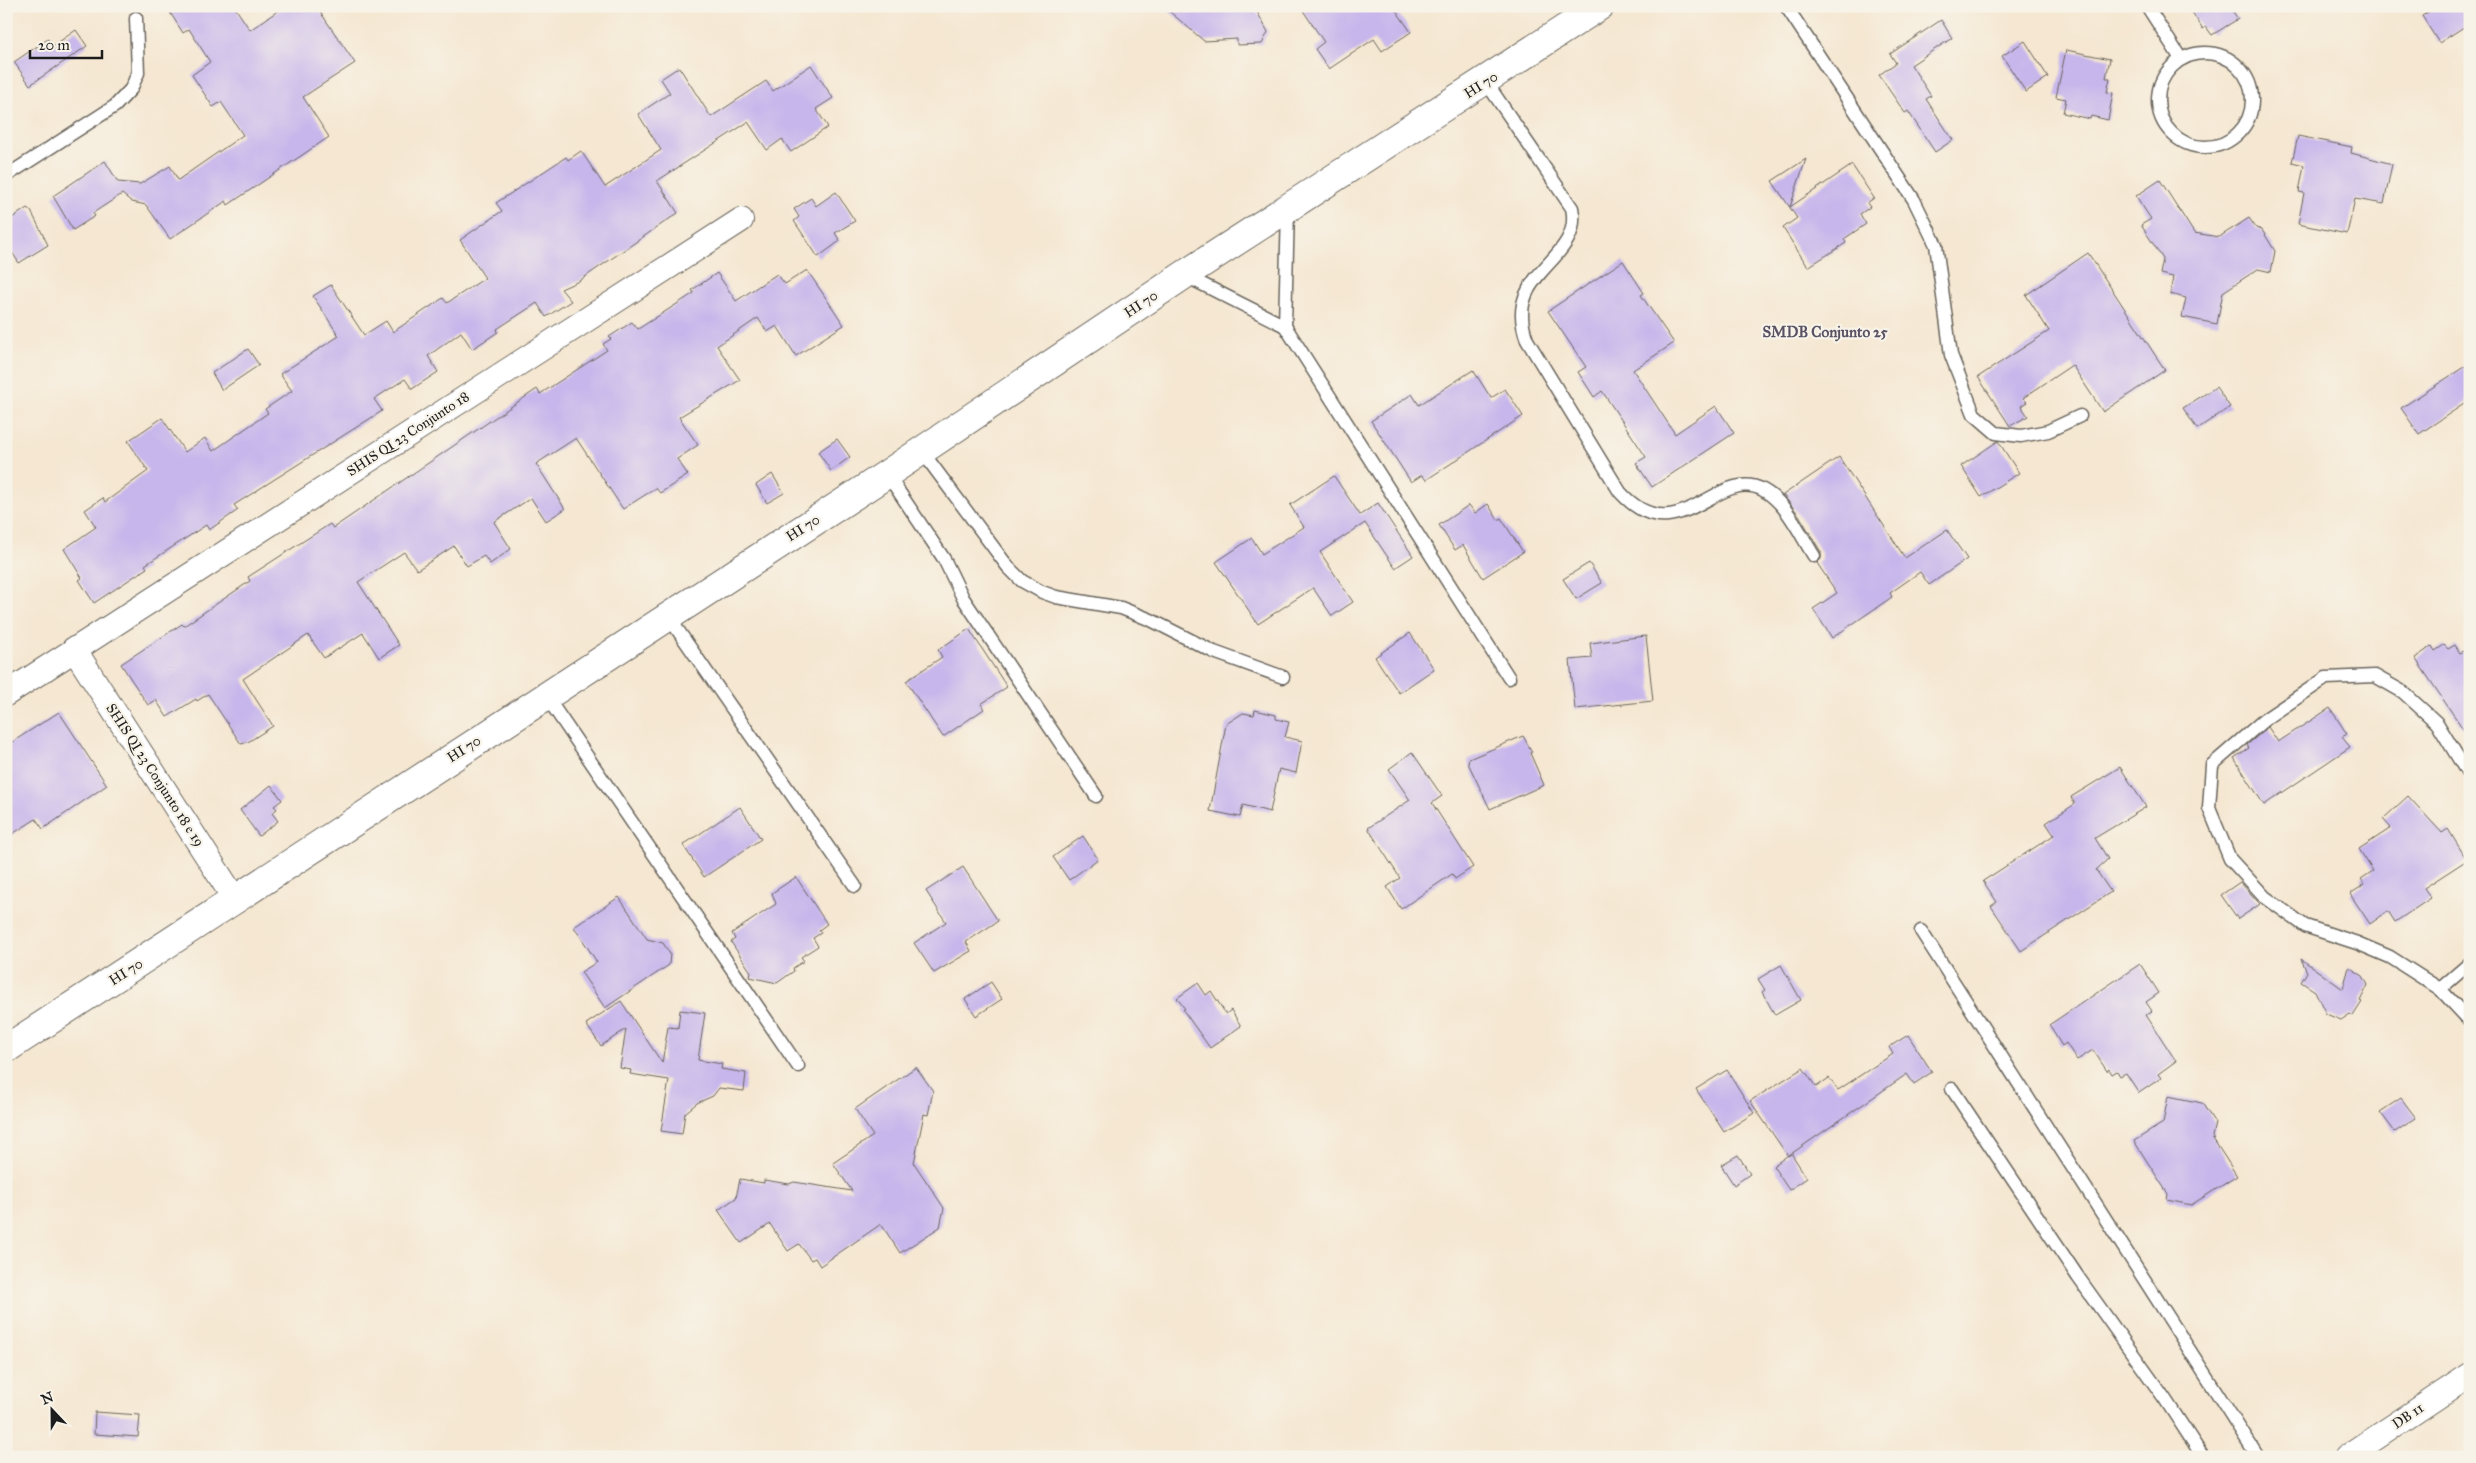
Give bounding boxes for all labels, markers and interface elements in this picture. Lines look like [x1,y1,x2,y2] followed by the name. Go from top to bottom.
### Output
[30,28,102,60] scale bar
[38,36,70,54] text: 20 m
[1461,68,1501,102] street label: HI 70
[1121,287,1161,321] street label: HI 70
[1762,323,1888,342] district label: SMDB Conjunto 25
[344,388,472,480] street label: SHIS QI 23 Conjunto 18
[783,511,823,545] street label: HI 70
[102,700,208,850] street label: SHIS QI 23 Conjunto 18 e 19
[444,732,484,766] street label: HI 70
[106,955,146,989] street label: HI 70
[28,1386,78,1436] north arrow
[39,1388,56,1409] text: N
[2389,1399,2427,1433] street label: DB 11

